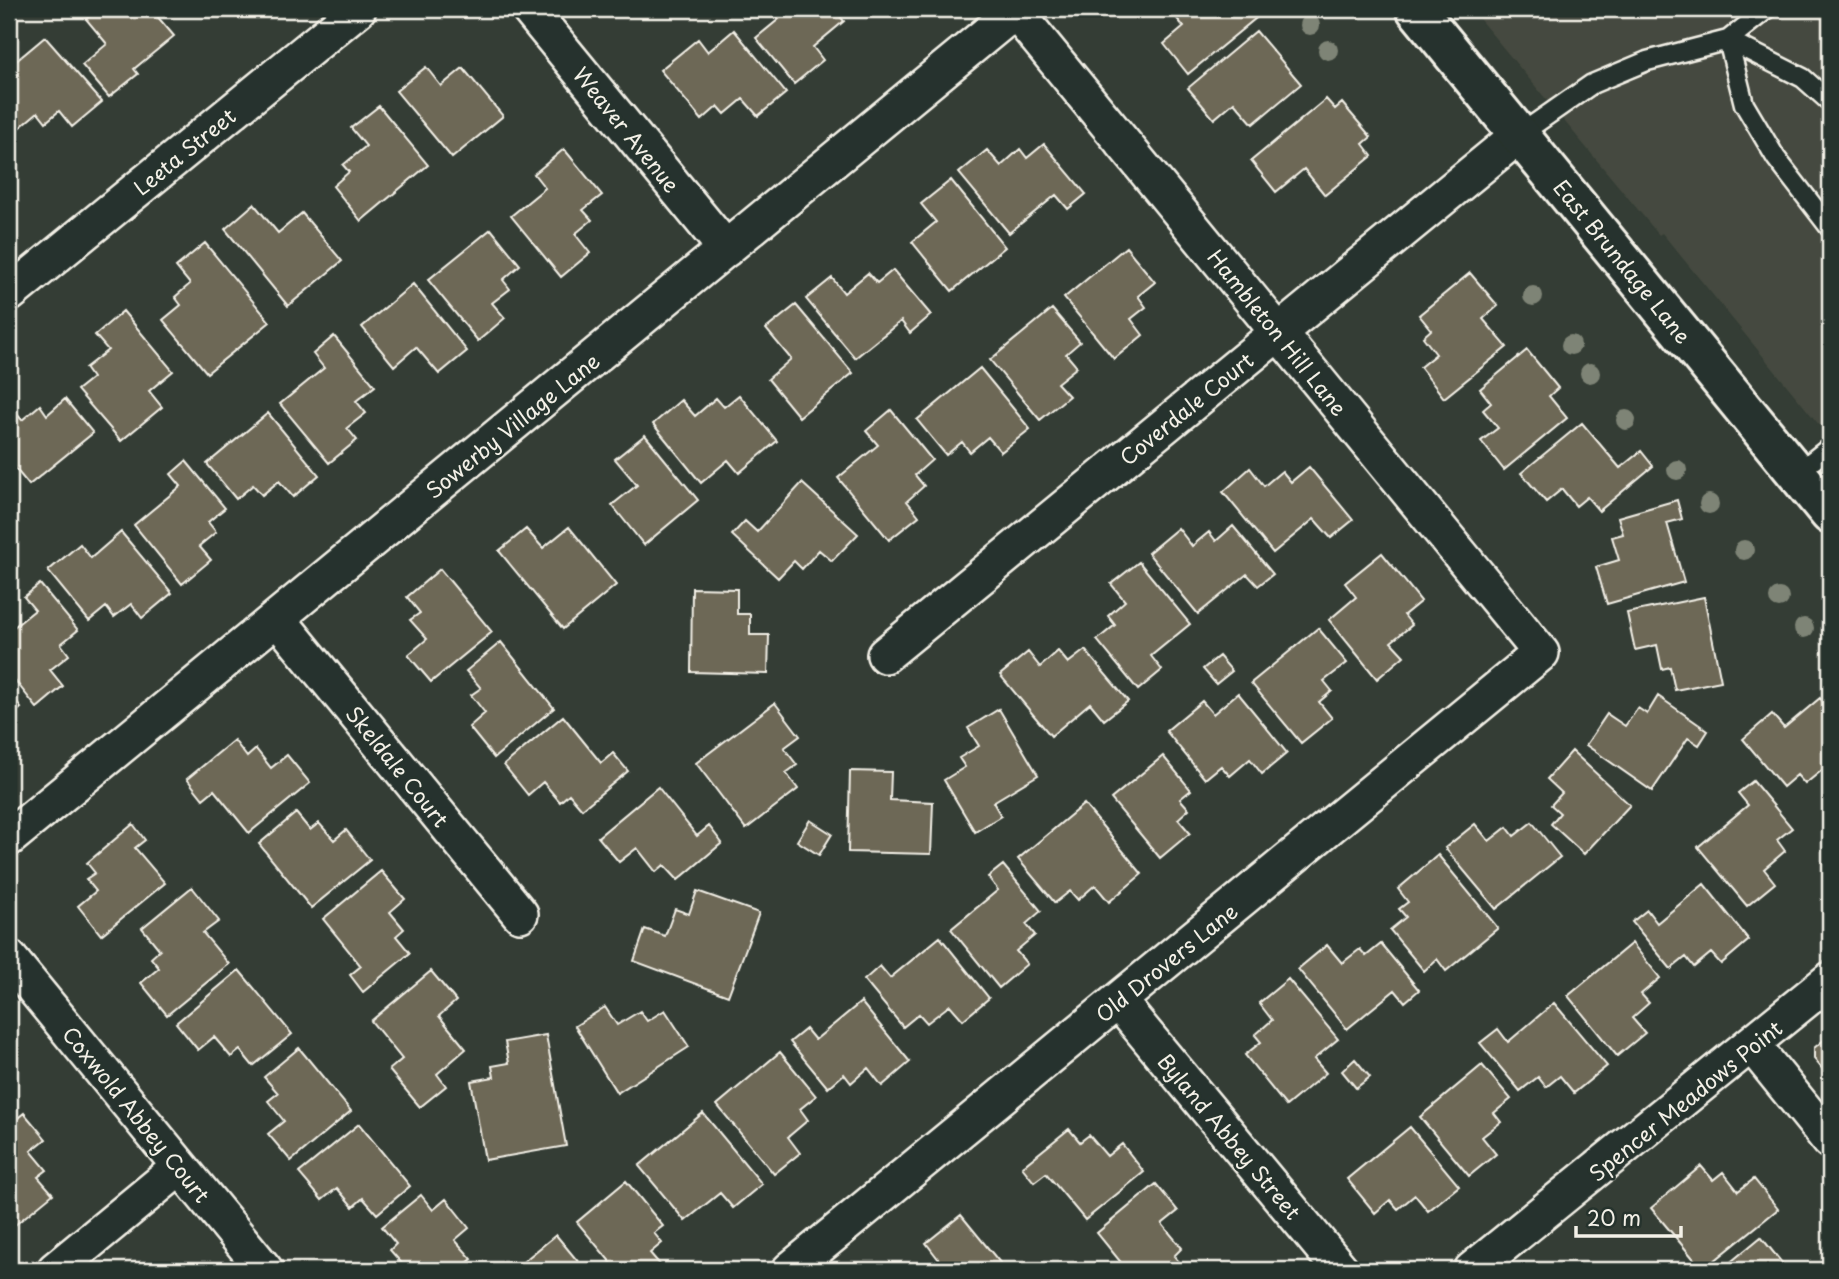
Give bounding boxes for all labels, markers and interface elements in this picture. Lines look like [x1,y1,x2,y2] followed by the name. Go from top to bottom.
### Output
[566,59,688,199] street label: Weaver Avenue
[126,100,242,202] street label: Leeta Street
[1547,172,1699,350] street label: East Brundage Lane
[1201,242,1355,422] street label: Hambleton Hill Lane
[1112,344,1260,472] street label: Coverdale Court
[418,345,606,505] street label: Sowerby Village Lane
[339,698,457,834] street label: Skeldale Court
[1088,895,1244,1029] street label: Old Drovers Lane
[1581,1012,1789,1188] street label: Spencer Meadows Point
[56,1019,218,1209] street label: Coxwold Abbey Court
[1151,1046,1309,1226] street label: Byland Abbey Street
[1576,1195,1682,1239] scale bar
[1587,1201,1641,1233] text: 20 m

